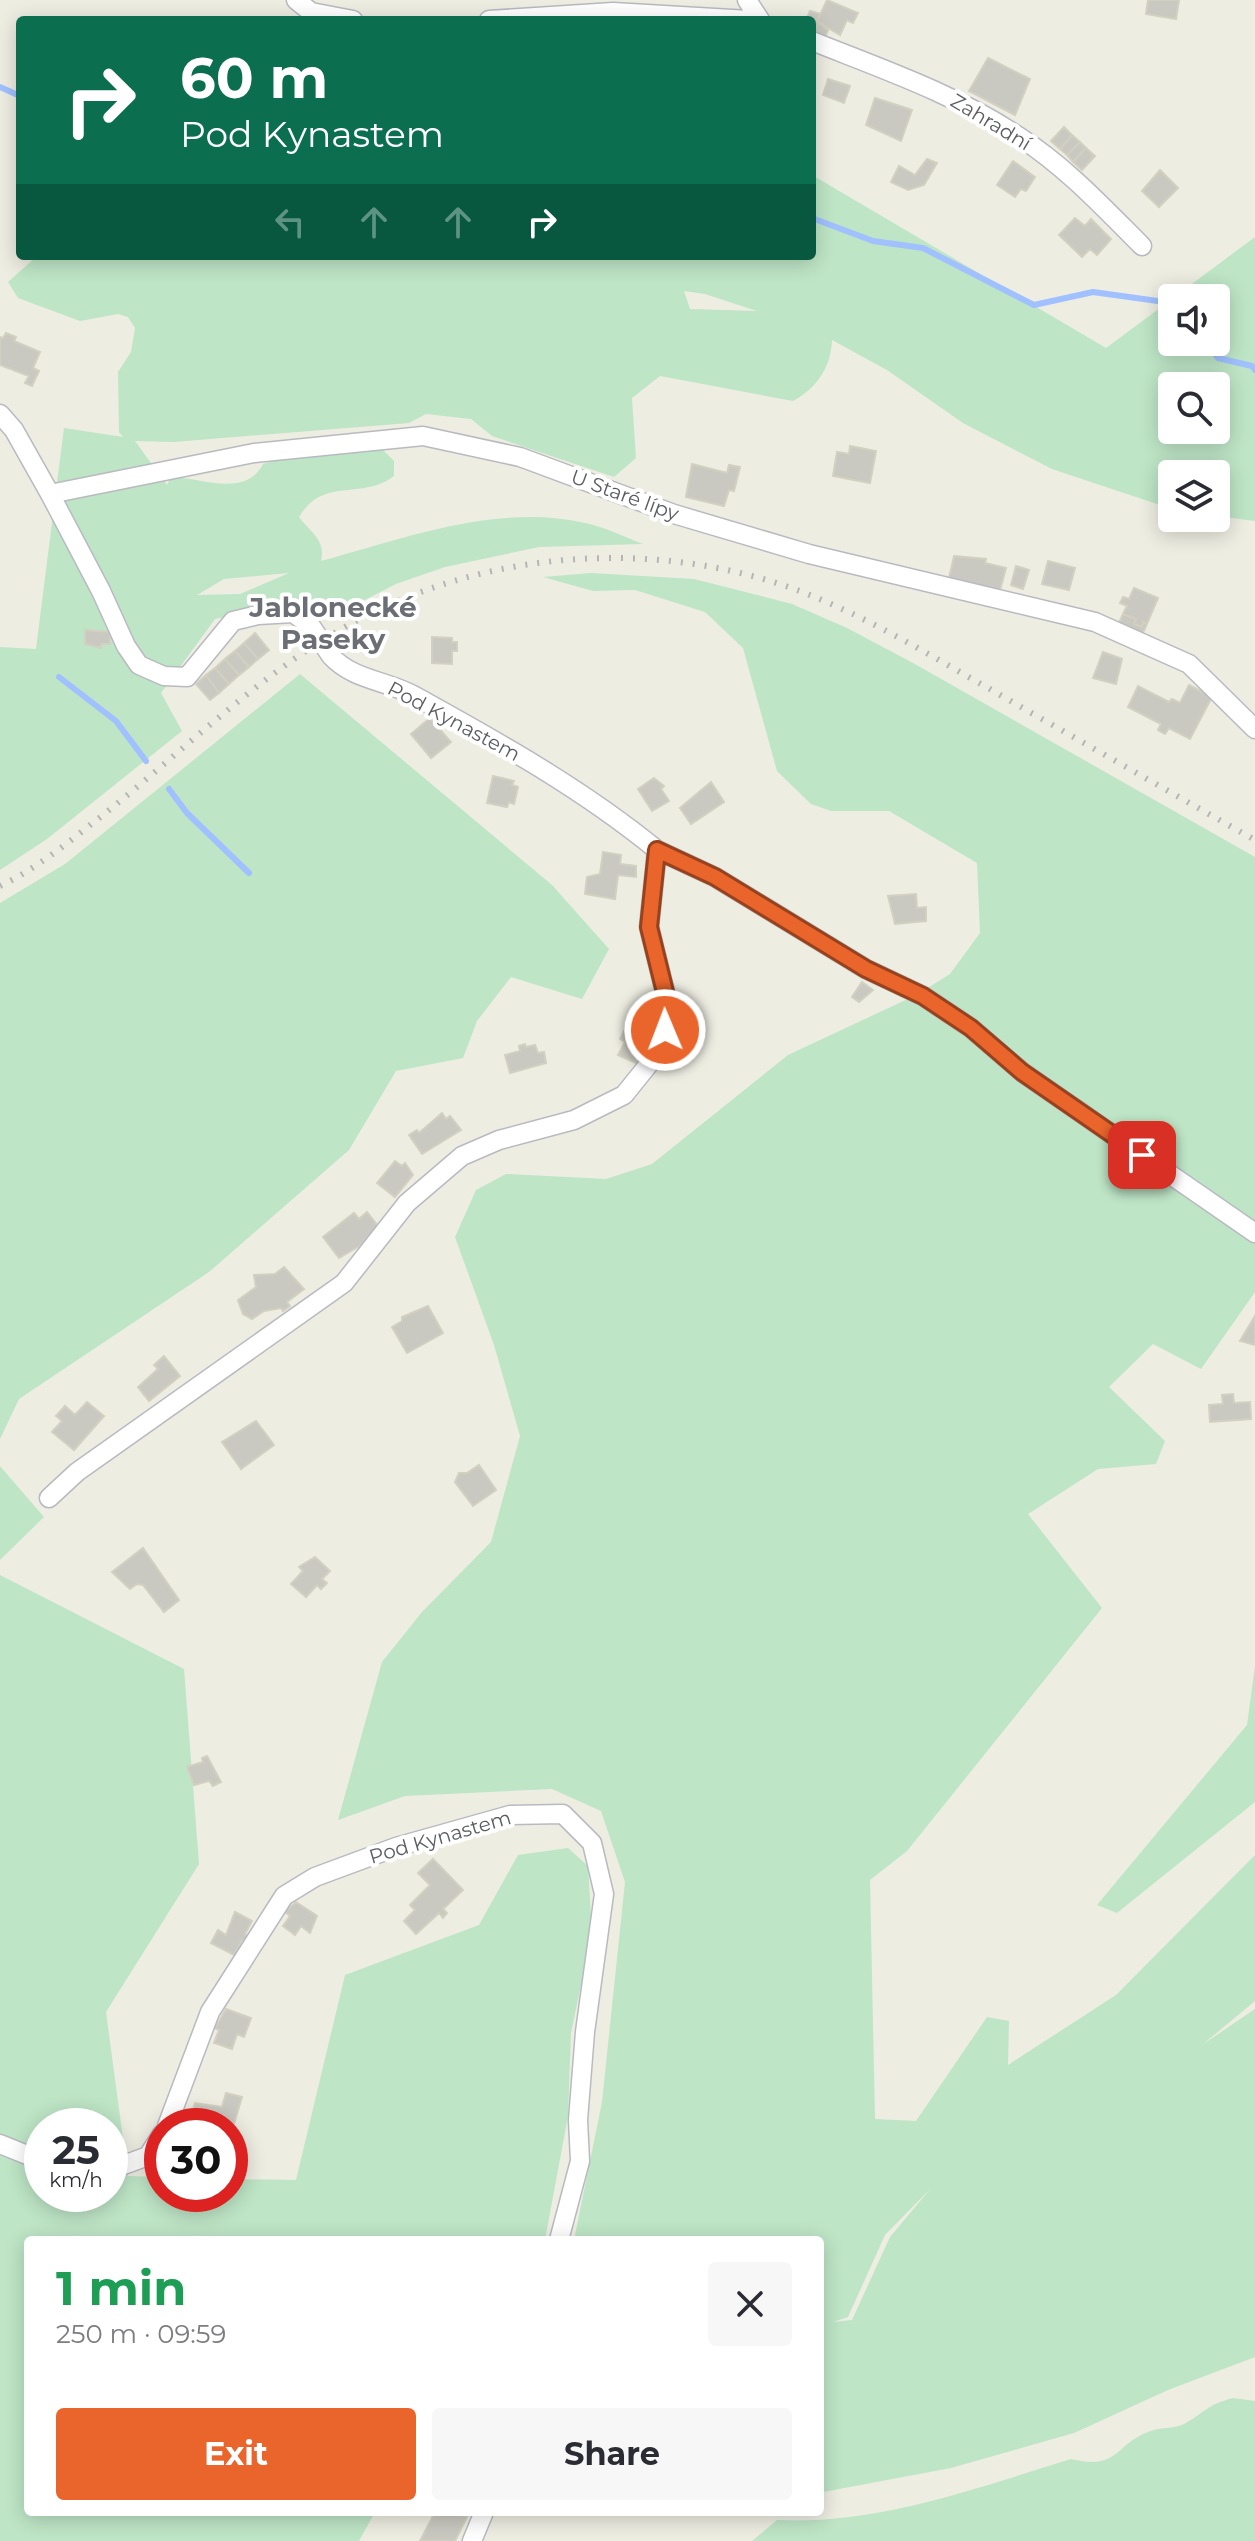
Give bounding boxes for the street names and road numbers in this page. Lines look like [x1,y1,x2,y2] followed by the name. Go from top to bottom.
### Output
[946,89,1037,156] street label: Zahradní
[568,464,682,526] street label: U Staré lípy
[384,676,524,766] street label: Pod Kynastem
[366,1805,514,1869] street label: Pod Kynastem

